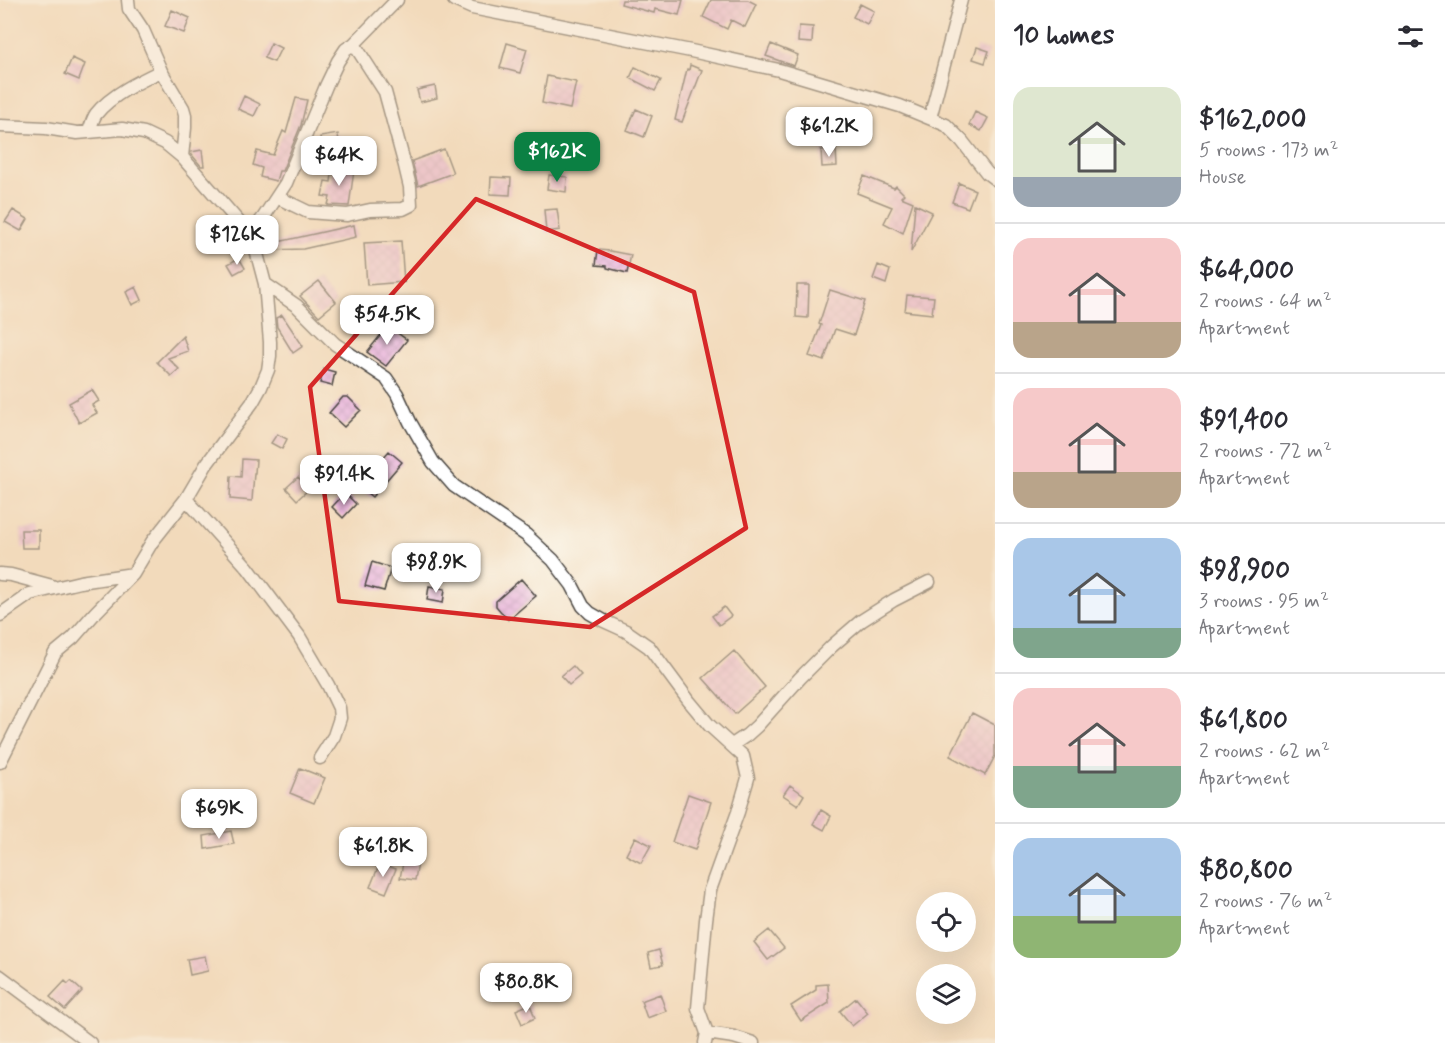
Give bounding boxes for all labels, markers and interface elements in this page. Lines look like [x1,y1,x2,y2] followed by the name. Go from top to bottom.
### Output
[1013,19,1114,53] text: 10 homes
[1394,20,1427,53] icon: filters
[1199,103,1306,137] text: $162,000
[780,107,878,158] pin: $61.2K
[1061,111,1133,183] icon: home
[800,113,858,140] text: $61.2K
[515,132,599,183] pin: $162K
[303,136,375,187] pin: $64K
[1199,137,1338,164] text: 5 rooms · 173 m²
[528,138,586,165] text: $162K
[315,142,363,169] text: $64K
[1199,164,1246,191] text: House
[195,215,279,266] pin: $126K
[210,221,264,248] text: $126K
[1199,254,1294,288] text: $64,000
[1061,262,1133,334] icon: home
[1199,288,1332,315] text: 2 rooms · 64 m²
[338,295,436,346] pin: $54.5K
[354,301,420,328] text: $54.5K
[1199,315,1290,342] text: Apartment
[1199,404,1289,438] text: $91,400
[1061,412,1133,484] icon: home
[1199,438,1332,465] text: 2 rooms · 72 m²
[295,455,393,506] pin: $91.4K
[314,461,374,488] text: $91.4K
[1199,465,1290,492] text: Apartment
[387,543,485,594] pin: $98.9K
[406,549,466,576] text: $98.9K
[1199,554,1290,588] text: $98,900
[1061,562,1133,634] icon: home
[1199,588,1329,615] text: 3 rooms · 95 m²
[1199,615,1290,642] text: Apartment
[1199,704,1288,738] text: $61,800
[1061,712,1133,784] icon: home
[1199,738,1330,765] text: 2 rooms · 62 m²
[1199,765,1290,792] text: Apartment
[183,789,255,840] pin: $69K
[195,795,243,822] text: $69K
[334,827,432,878] pin: $61.8K
[353,833,413,860] text: $61.8K
[1199,854,1293,888] text: $80,800
[1061,862,1133,934] icon: home
[1199,888,1332,915] text: 2 rooms · 76 m²
[916,892,976,1024] map controls
[916,892,976,952] button: locate
[1199,915,1290,942] text: Apartment
[477,963,575,1014] pin: $80.8K
[916,964,976,1024] button: layers
[494,969,558,996] text: $80.8K

